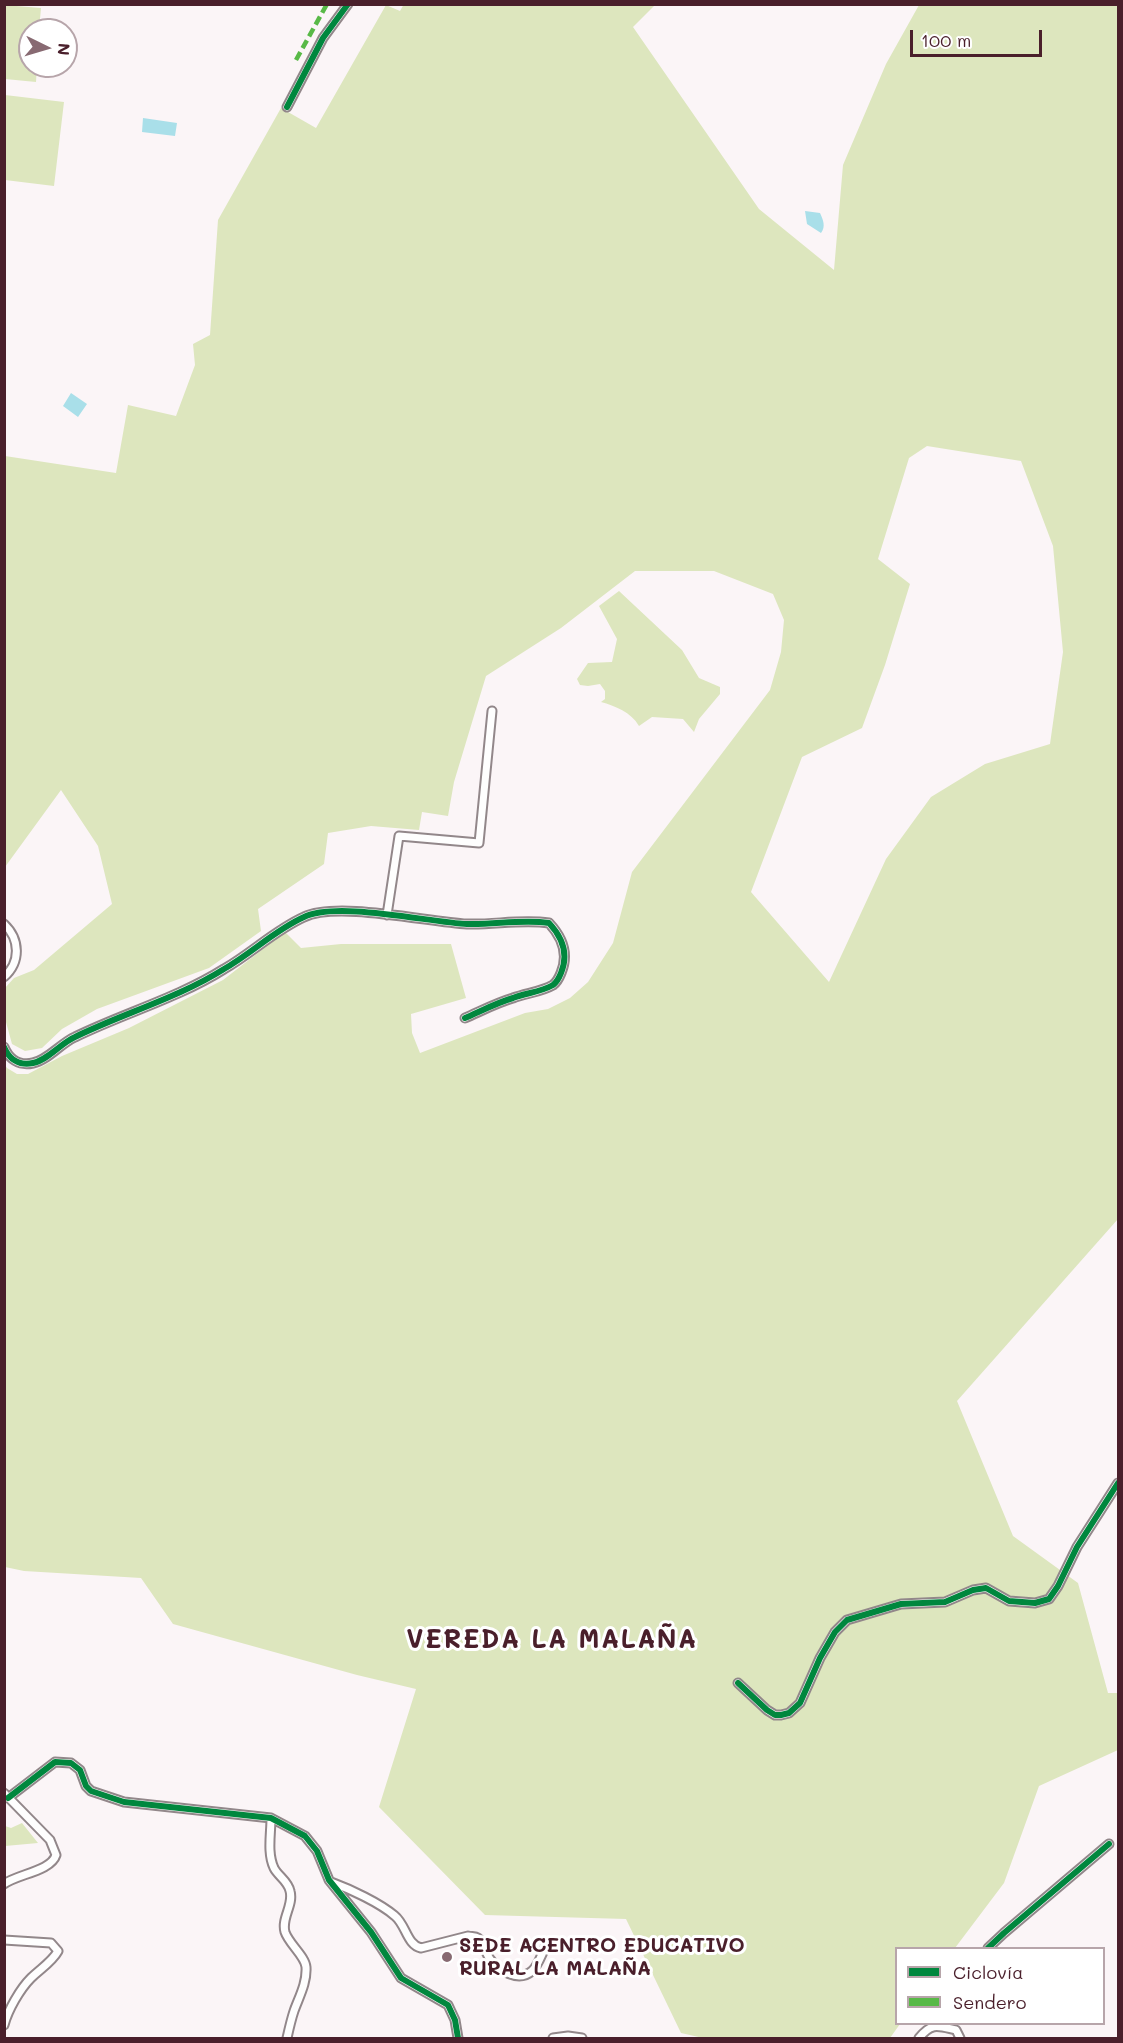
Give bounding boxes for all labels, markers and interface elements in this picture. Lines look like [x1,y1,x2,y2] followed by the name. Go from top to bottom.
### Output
[18,18,78,78] north arrow
[913,18,1045,56] scale bar
[921,28,971,52] text: 100 m
[53,42,75,56] text: N
[406,1624,698,1656] district label: VEREDA LA MALAÑA
[459,1934,745,1981] place label: SEDE ACENTRO EDUCATIVO RURAL LA MALAÑA
[895,1947,1105,2025] legend
[440,1950,454,1964] marker: SEDE ACENTRO EDUCATIVO RURAL LA MALAÑA
[953,1960,1024,1984] text: Ciclovía
[953,1990,1027,2014] text: Sendero

